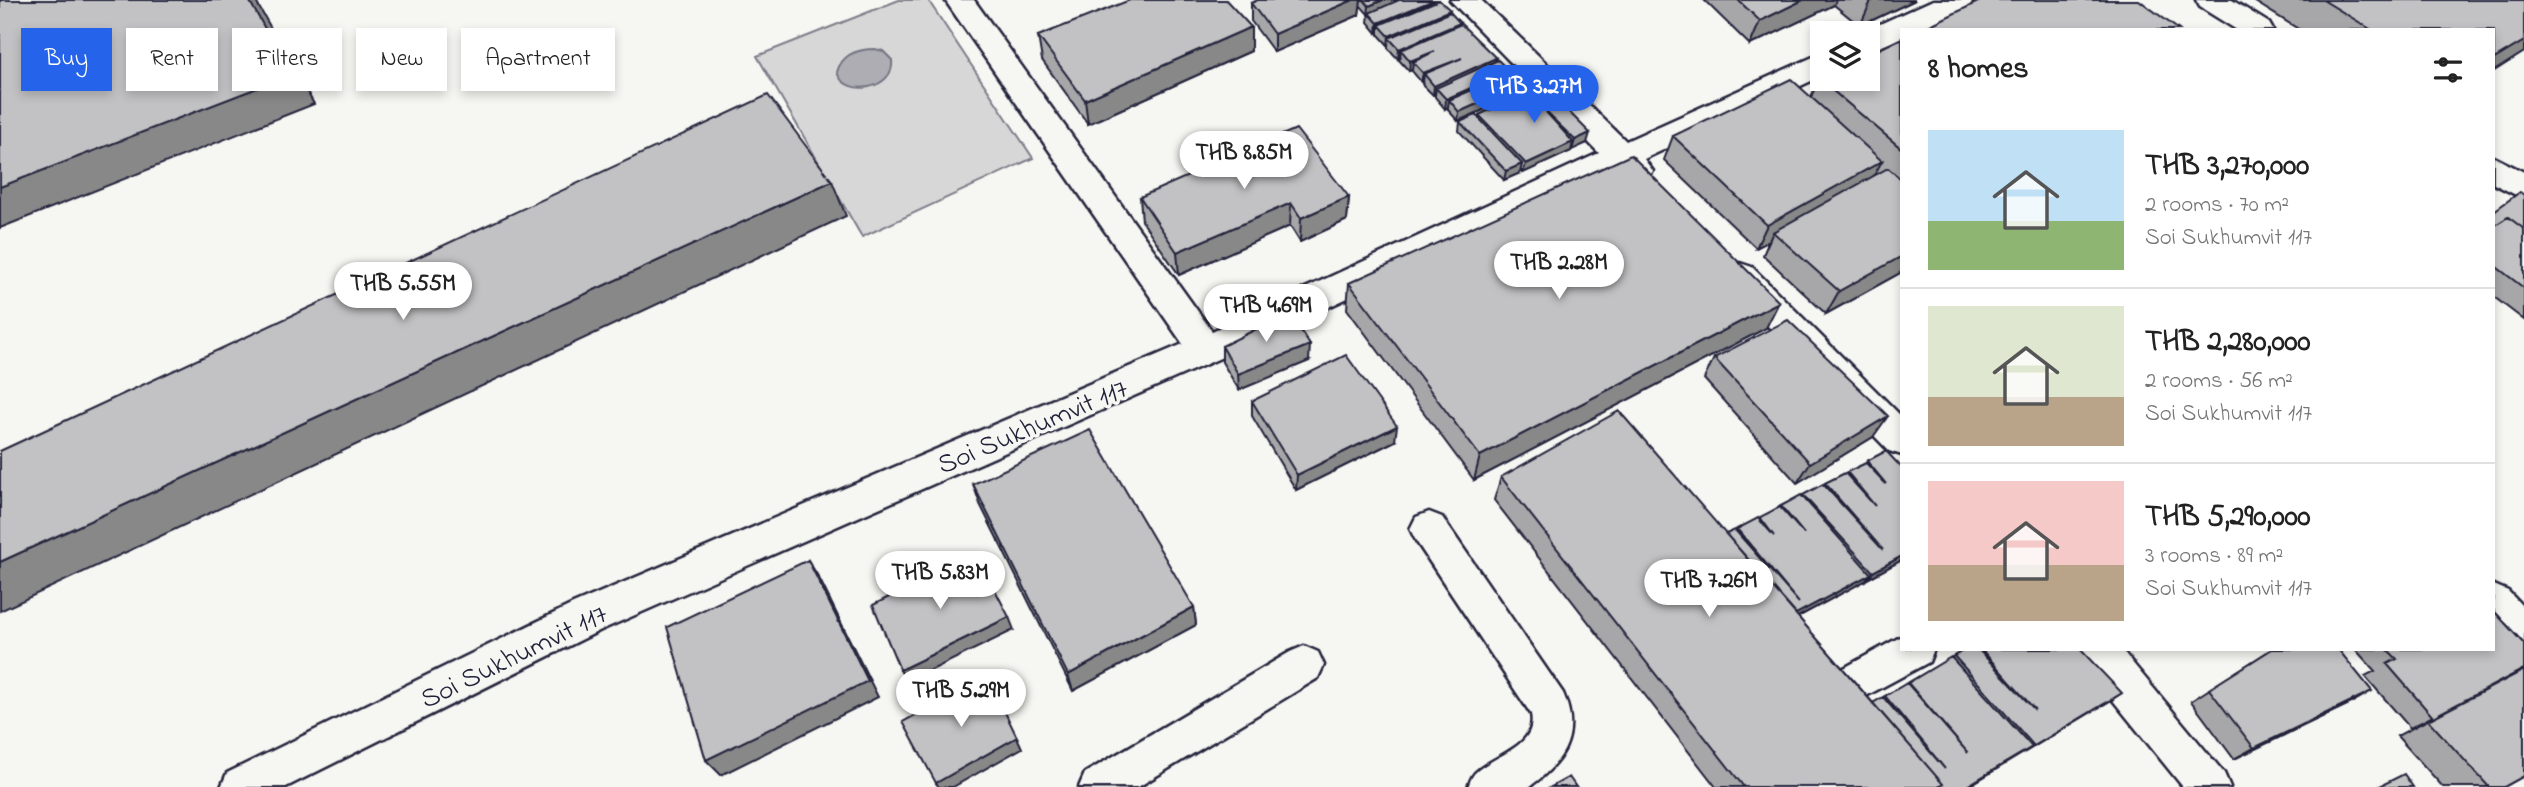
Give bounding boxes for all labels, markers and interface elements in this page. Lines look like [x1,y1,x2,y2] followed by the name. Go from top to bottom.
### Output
[1810,21,1880,91] map controls
[1810,21,1880,91] button: layers
[21,28,112,91] chip: Buy
[126,28,218,91] chip: Rent
[232,28,342,91] chip: Filters
[356,28,447,91] chip: New
[461,28,615,91] chip: Apartment
[1928,48,2029,92] text: 8 homes
[2429,51,2467,89] icon: filters
[1454,66,1614,125] pin: THB 3.27M
[1486,71,1582,104] text: THB 3.27M
[1164,132,1324,191] pin: THB 8.85M
[1196,137,1292,170] text: THB 8.85M
[2145,145,2309,189] text: THB 3,270,000
[1984,158,2068,242] icon: home
[2145,189,2289,222] text: 2 rooms · 70 m²
[2145,222,2312,255] text: Soi Sukhumvit 117
[1479,242,1639,301] pin: THB 2.28M
[1510,247,1608,280] text: THB 2.28M
[323,262,483,322] pin: THB 5.55M
[350,268,456,301] text: THB 5.55M
[1186,284,1346,344] pin: THB 4.69M
[1220,290,1312,323] text: THB 4.69M
[2145,321,2311,365] text: THB 2,280,000
[1984,334,2068,418] icon: home
[2145,365,2293,398] text: 2 rooms · 56 m²
[932,369,1135,487] street label: Soi Sukhumvit 117
[2145,398,2312,431] text: Soi Sukhumvit 117
[2145,496,2311,540] text: THB 5,290,000
[1984,509,2068,593] icon: home
[2145,540,2283,573] text: 3 rooms · 89 m²
[860,552,1020,611] pin: THB 5.83M
[891,557,989,590] text: THB 5.83M
[1629,560,1789,619] pin: THB 7.26M
[1660,565,1758,598] text: THB 7.26M
[2145,573,2312,606] text: Soi Sukhumvit 117
[414,595,615,721] street label: Soi Sukhumvit 117
[881,670,1041,729] pin: THB 5.29M
[912,675,1010,708] text: THB 5.29M

